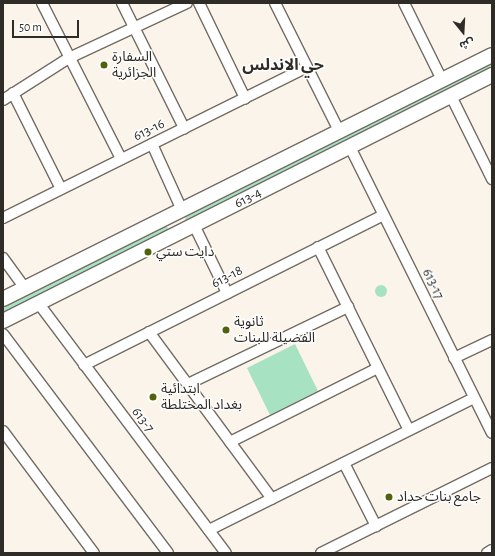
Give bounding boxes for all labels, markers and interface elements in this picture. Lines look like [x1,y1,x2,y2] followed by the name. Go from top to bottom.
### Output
[14,12,81,38] scale bar
[443,12,483,52] north arrow
[19,21,42,33] text: 50 m
[458,36,476,51] text: ش
[112,49,156,82] place label: السفارة الجزائرية
[242,55,324,75] district label: حي الاندلس
[99,60,109,70] marker: السفارة الجزائرية
[131,115,167,145] street label: 613-16
[232,184,264,212] street label: 613-4
[156,244,214,260] place label: دايت ستي
[143,247,153,257] marker: دايت ستي
[209,262,245,292] street label: 613-18
[418,266,448,302] street label: 613-17
[234,314,315,346] place label: ثانوية الفضيلة للبنات
[221,325,231,335] marker: ثانوية الفضيلة للبنات
[161,381,242,414] place label: ابتدائية بغداد المختلطة
[148,392,158,402] marker: ابتدائية بغداد المختلطة
[128,404,158,436] street label: 613-7
[397,489,481,505] place label: جامع بنات حداد
[384,492,394,502] marker: جامع بنات حداد

